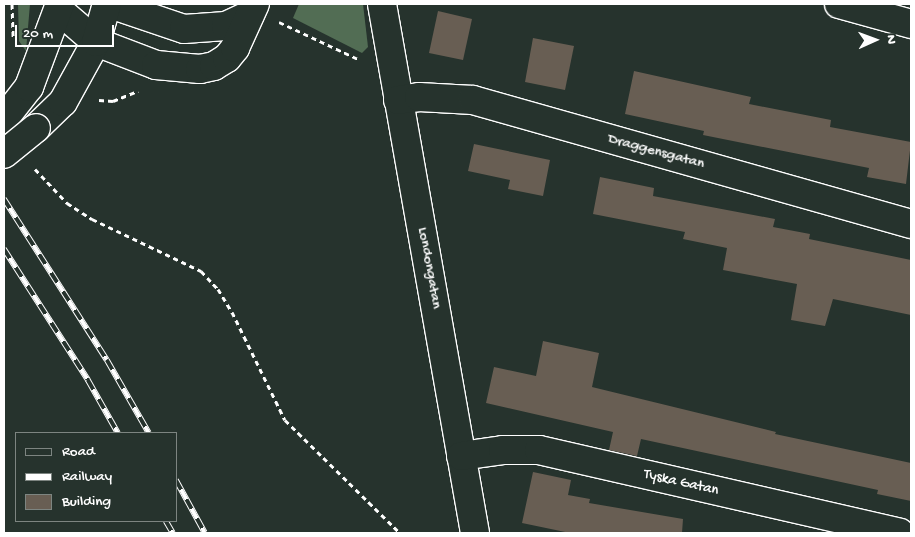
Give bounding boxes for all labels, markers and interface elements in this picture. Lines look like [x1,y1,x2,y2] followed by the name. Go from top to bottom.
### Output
[18,15,116,47] scale bar
[850,15,900,65] north arrow
[23,25,53,43] text: 20 m
[882,35,899,44] text: N
[606,130,706,174] street label: Draggensgatan
[413,226,445,310] street label: Londongatan
[15,432,178,522] legend
[62,443,95,461] text: Road
[642,466,720,500] street label: Tyska Gatan
[62,468,112,486] text: Railway
[62,493,111,511] text: Building

